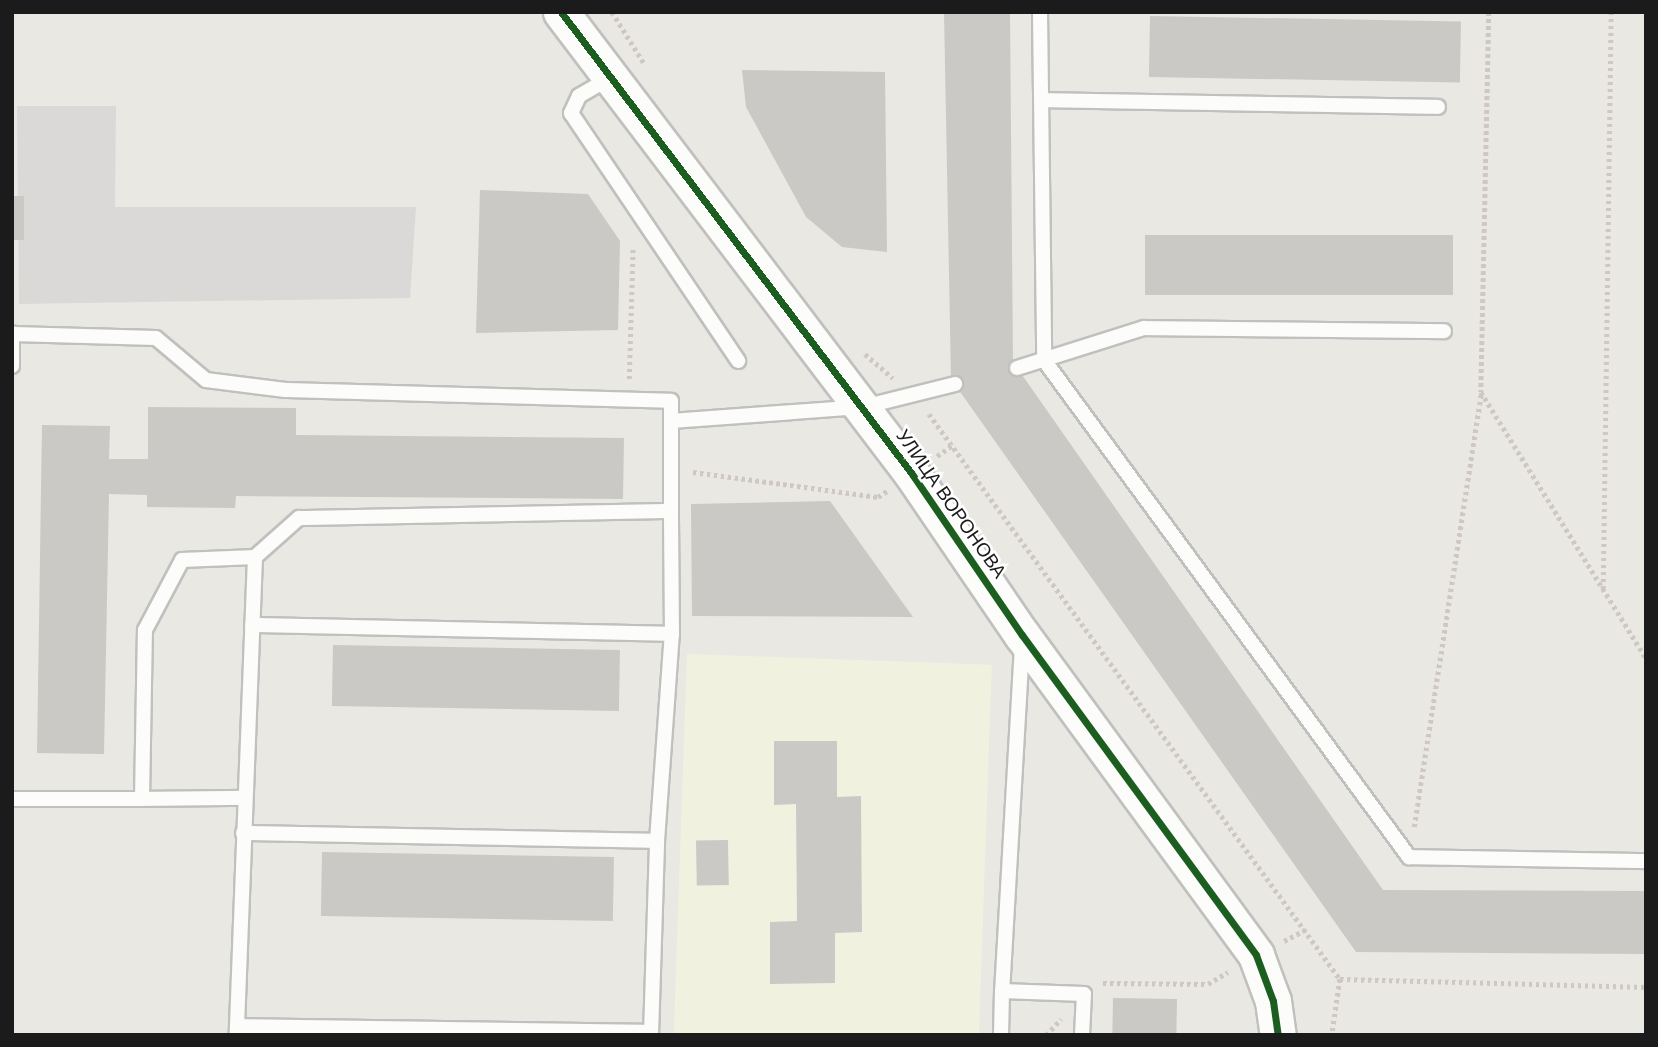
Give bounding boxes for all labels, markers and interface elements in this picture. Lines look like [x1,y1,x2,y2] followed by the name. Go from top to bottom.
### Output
[891,425,1011,583] street label: УЛИЦА ВОРОНОВА

